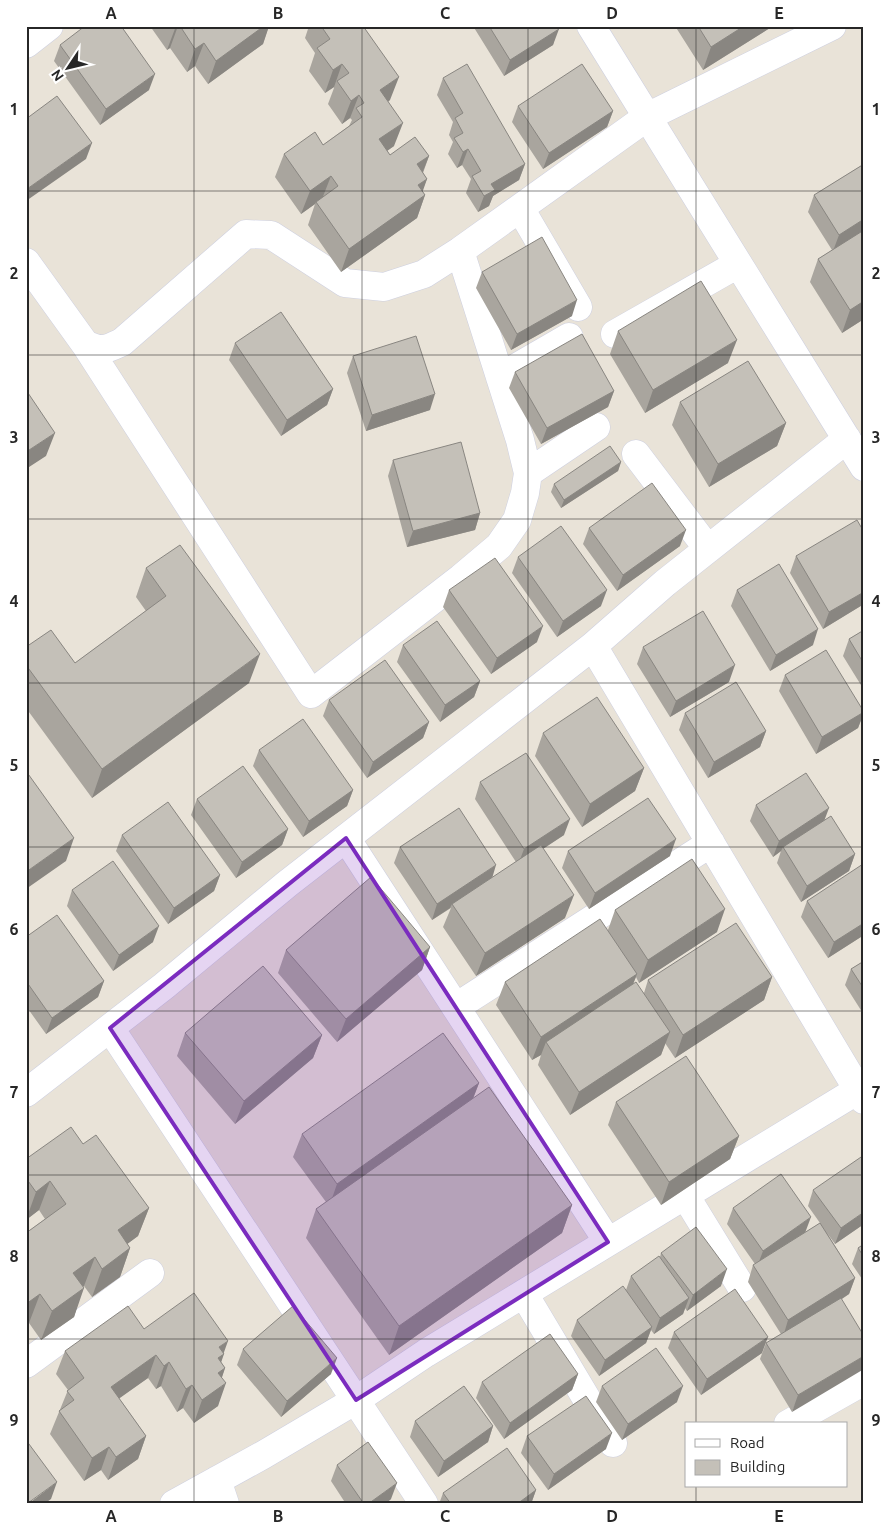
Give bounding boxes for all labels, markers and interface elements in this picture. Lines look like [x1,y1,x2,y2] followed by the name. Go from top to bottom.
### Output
[105,4,117,22] text: A
[273,4,283,22] text: B
[440,4,450,22] text: C
[606,4,618,22] text: D
[774,4,784,22] text: E
[42,42,92,92] north arrow
[48,67,67,84] text: N
[9,100,19,118] text: 1
[871,100,881,118] text: 1
[9,264,19,282] text: 2
[871,264,881,282] text: 2
[9,428,19,446] text: 3
[871,428,881,446] text: 3
[9,592,19,610] text: 4
[871,592,881,610] text: 4
[9,756,19,774] text: 5
[871,756,881,774] text: 5
[9,920,19,938] text: 6
[871,920,881,938] text: 6
[9,1083,19,1101] text: 7
[871,1083,881,1101] text: 7
[9,1247,19,1265] text: 8
[871,1247,881,1265] text: 8
[9,1411,19,1429] text: 9
[871,1411,881,1429] text: 9
[685,1422,848,1488] legend
[730,1434,765,1451] text: Road
[730,1458,785,1475] text: Building
[105,1507,117,1525] text: A
[273,1507,283,1525] text: B
[440,1507,450,1525] text: C
[606,1507,618,1525] text: D
[774,1507,784,1525] text: E

